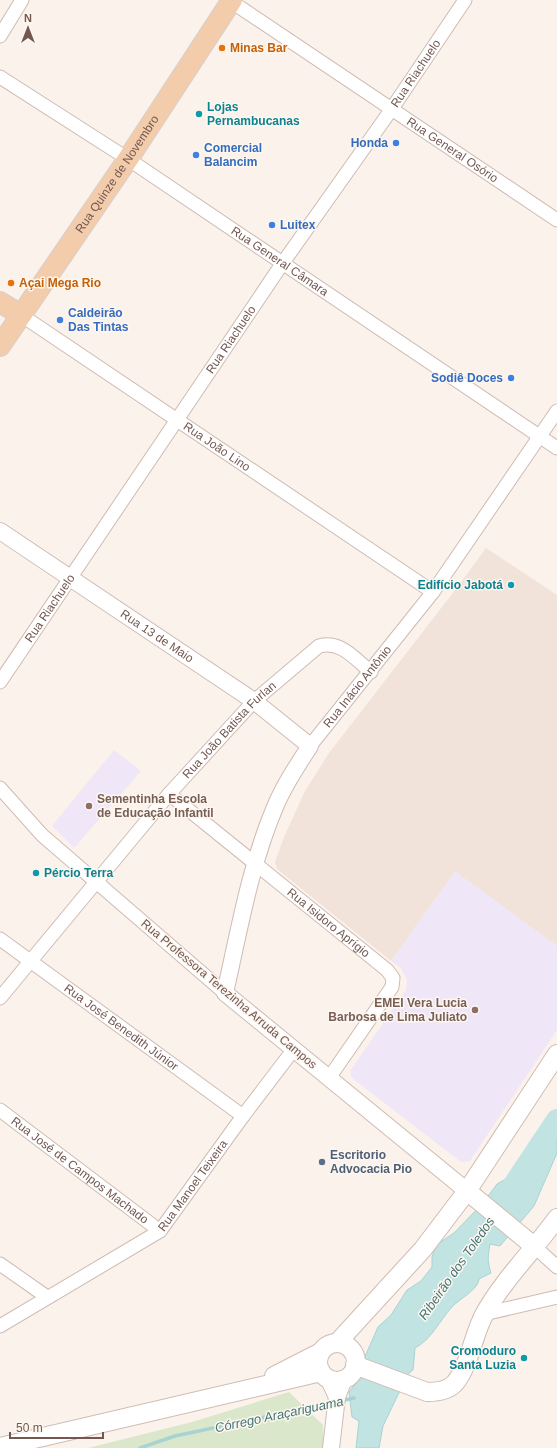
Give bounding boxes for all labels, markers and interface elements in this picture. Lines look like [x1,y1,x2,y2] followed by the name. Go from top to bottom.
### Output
[8,8,48,48] north arrow
[24,12,32,24] text: N
[388,37,444,110] street label: Rua Riachuelo
[230,41,288,55] place label: Minas Bar
[217,43,227,53] marker: Minas Bar
[207,100,300,128] place label: Lojas Pernambucanas
[194,109,204,119] marker: Lojas Pernambucanas
[72,112,162,236] street label: Rua Quinze de Novembro
[404,114,501,186] street label: Rua General Osório
[351,136,388,150] place label: Honda
[391,138,401,148] marker: Honda
[204,141,262,169] place label: Comercial Balancim
[191,150,201,160] marker: Comercial Balancim
[280,218,316,232] place label: Luitex
[267,220,277,230] marker: Luitex
[228,224,331,299] street label: Rua General Câmara
[19,276,101,290] place label: Açai Mega Rio
[6,278,16,288] marker: Açai Mega Rio
[203,303,259,376] street label: Rua Riachuelo
[68,306,129,334] place label: Caldeirão Das Tintas
[55,315,65,325] marker: Caldeirão Das Tintas
[431,371,503,385] place label: Sodiê Doces
[506,373,516,383] marker: Sodiê Doces
[181,419,253,474] street label: Rua João Lino
[22,571,78,645] street label: Rua Riachuelo
[418,578,503,592] place label: Edifício Jabotá
[506,580,516,590] marker: Edifício Jabotá
[118,607,196,666] street label: Rua 13 de Maio
[320,643,395,730] street label: Rua Inácio Antônio
[180,678,279,781] street label: Rua João Batista Furlan
[97,792,214,820] place label: Sementinha Escola de Educação Infantil
[84,801,94,811] marker: Sementinha Escola de Educação Infantil
[44,866,113,880] place label: Pércio Terra
[31,868,41,878] marker: Pércio Terra
[284,885,373,961] street label: Rua Isidoro Aprígio
[138,916,320,1072] street label: Rua Professora Terezinha Arruda Campos
[61,981,181,1073] street label: Rua José Benedith Júnior
[328,996,467,1024] place label: EMEI Vera Lucia Barbosa de Lima Juliato
[470,1005,480,1015] marker: EMEI Vera Lucia Barbosa de Lima Juliato
[8,1114,151,1227] street label: Rua José de Campos Machado
[155,1137,231,1234] street label: Rua Manoel Teixeira
[330,1148,412,1176] place label: Escritorio Advocacia Pio
[317,1157,327,1167] marker: Escritorio Advocacia Pio
[415,1214,498,1322] water label: Ribeirão dos Toledos
[449,1344,516,1372] place label: Cromoduro Santa Luzia
[519,1353,529,1363] marker: Cromoduro Santa Luzia
[213,1394,345,1435] water label: Córrego Araçariguama
[10,1414,103,1440] scale bar
[16,1421,43,1435] text: 50 m

